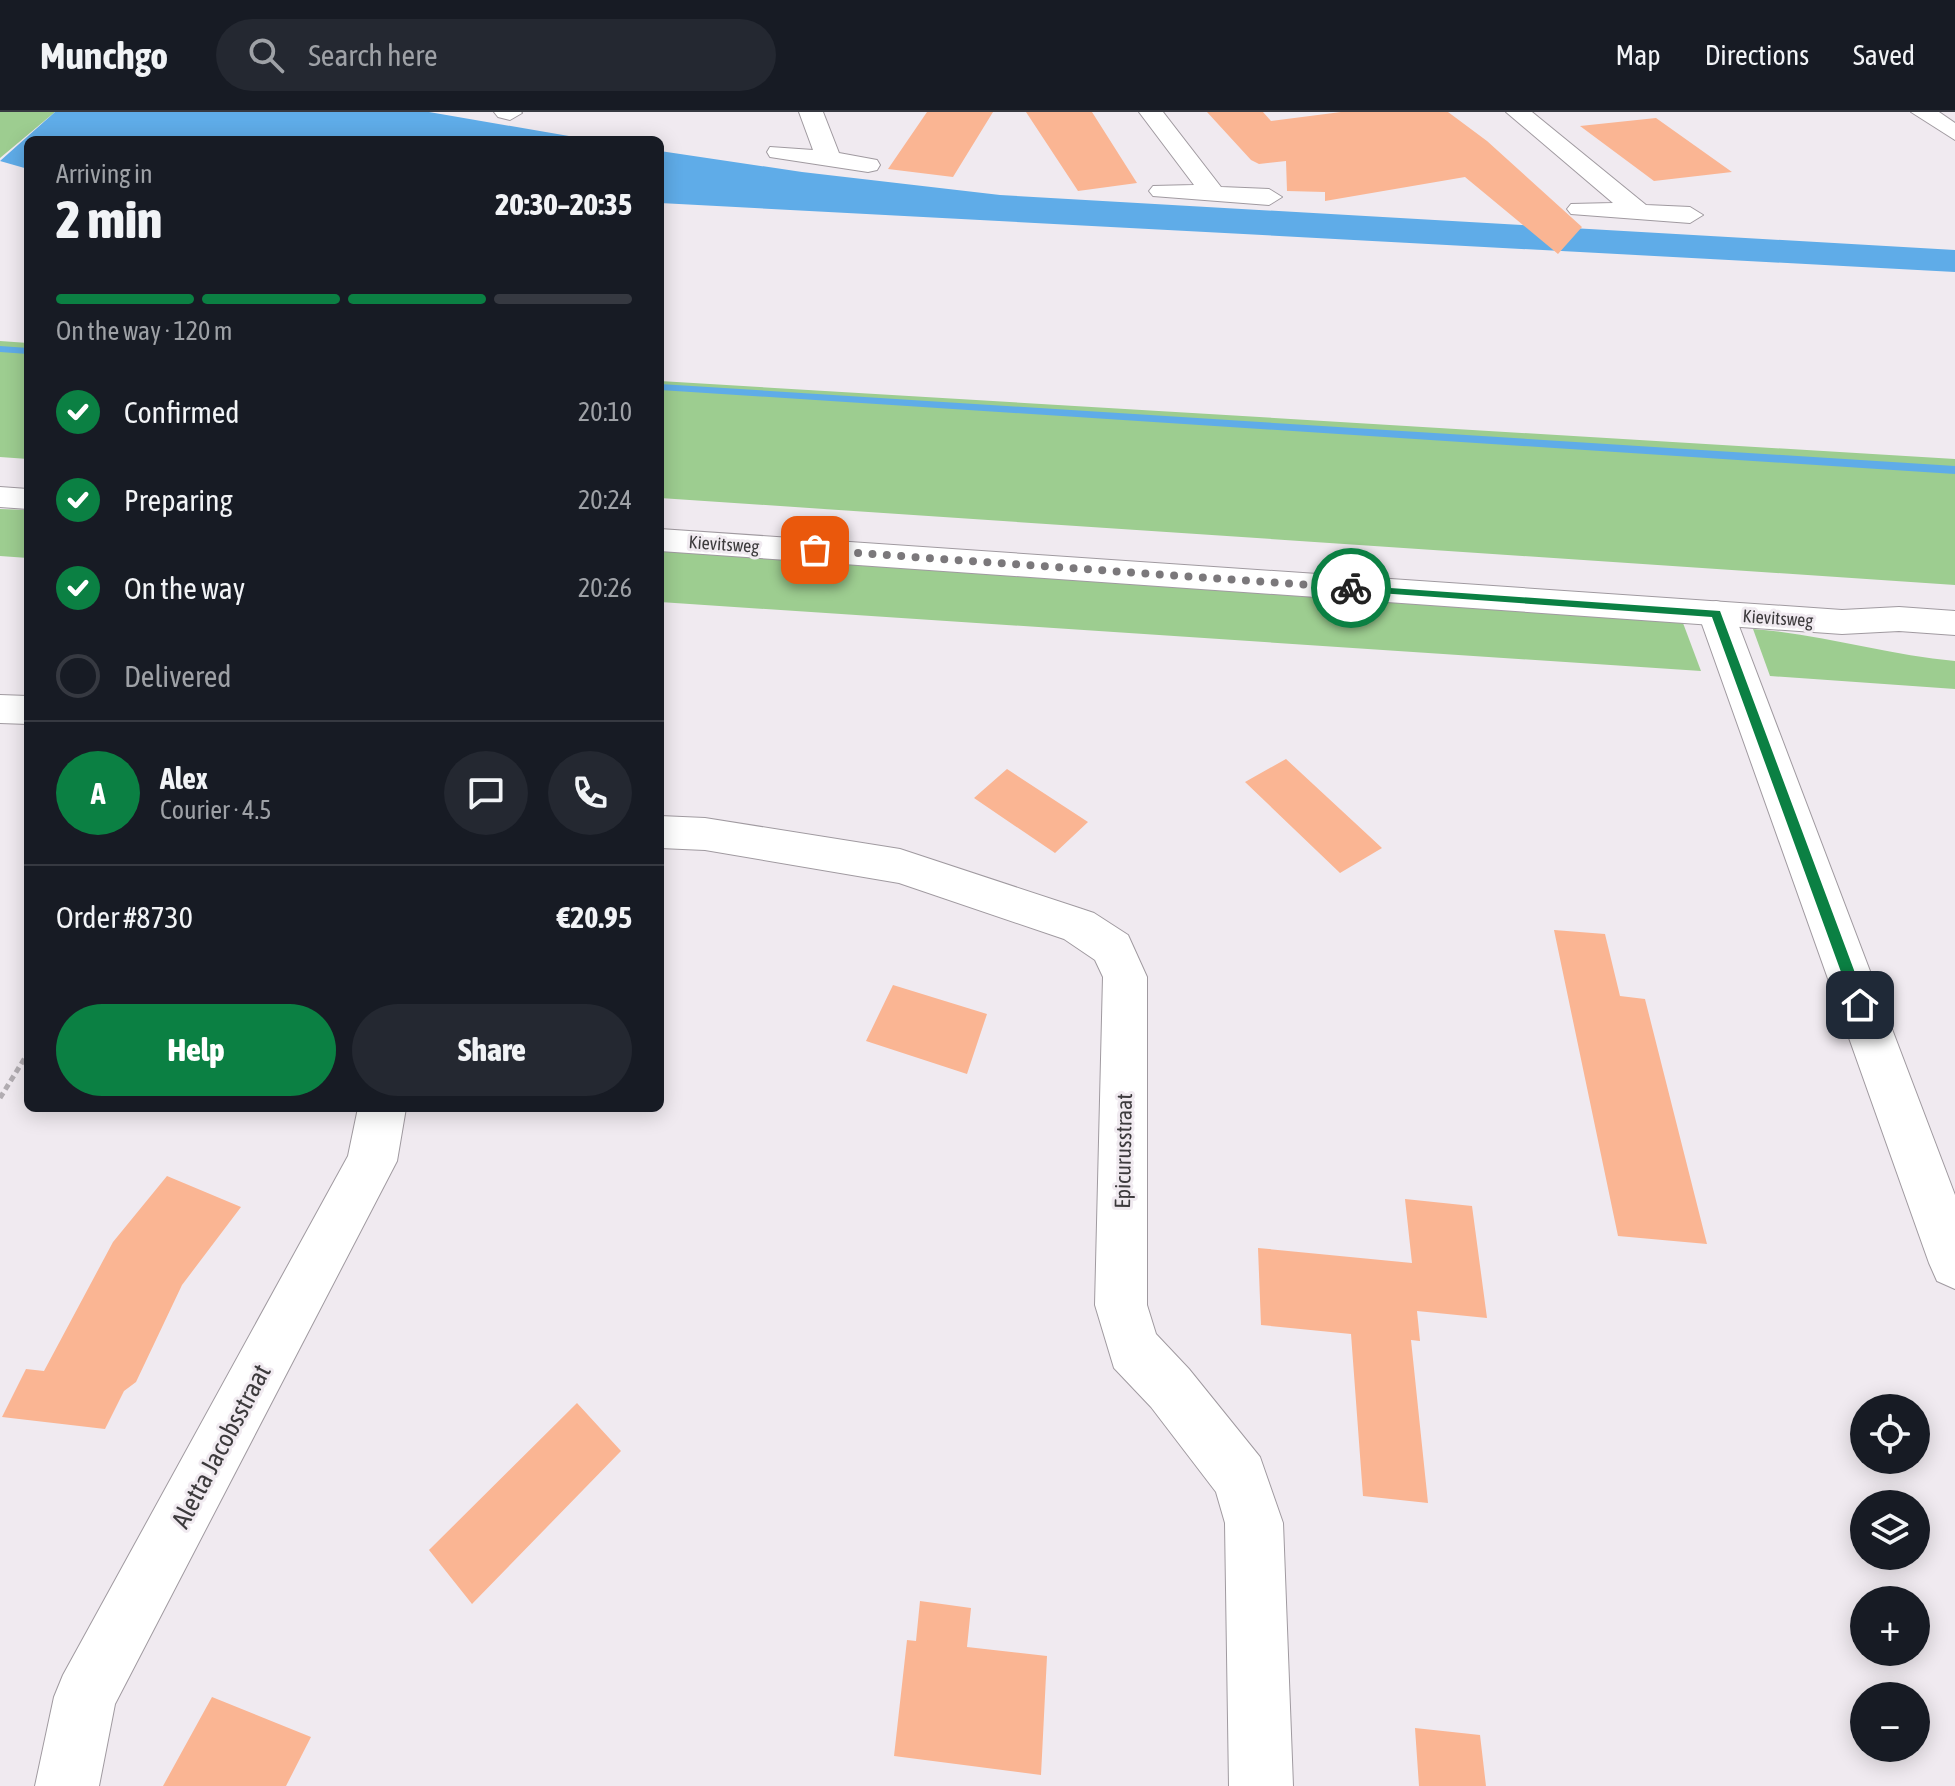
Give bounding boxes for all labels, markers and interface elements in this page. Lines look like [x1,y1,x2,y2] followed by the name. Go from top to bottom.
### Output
[216,19,776,91] search box
[244,33,288,77] icon: search
[40,34,168,77] text: Munchgo
[308,38,438,72] text: Search here
[1616,39,1661,71] text: Map
[1705,39,1809,71] text: Directions
[1853,39,1915,71] text: Saved
[56,159,153,189] text: Arriving in
[495,187,632,221] text: 20:30–20:35
[56,189,162,249] text: 2 min
[56,316,233,346] text: On the way · 120 m
[56,390,100,434] icon: check
[124,395,239,429] text: Confirmed
[578,397,632,427] text: 20:10
[56,478,100,522] icon: check
[124,483,233,517] text: Preparing
[578,485,632,515] text: 20:24
[781,516,849,584] pin
[793,528,837,572] icon: bag
[688,531,760,557] street label: Kievitsweg
[1311,548,1391,628] courier
[56,566,100,610] icon: check
[1329,566,1373,610] icon: bike
[124,571,245,605] text: On the way
[578,573,632,603] text: 20:26
[1742,605,1814,631] street label: Kievitsweg
[124,659,232,693] text: Delivered
[444,751,528,835] button: chat
[548,751,632,835] button: phone
[160,761,208,795] text: Alex
[91,776,105,810] text: A
[160,795,271,825] text: Courier · 4.5
[56,900,193,934] text: Order #8730
[557,900,632,934] text: €20.95
[1826,971,1894,1039] pin
[1838,983,1882,1027] icon: home
[56,1004,336,1096] button: Help
[352,1004,632,1096] button: Share
[1109,1093,1137,1209] street label: Epicurusstraat
[165,1359,277,1533] street label: Aletta Jacobsstraat
[1850,1394,1930,1762] map controls
[1850,1394,1930,1474] button: locate
[1850,1490,1930,1570] button: layers
[1850,1586,1930,1666] button: +
[1850,1682,1930,1762] button: −

